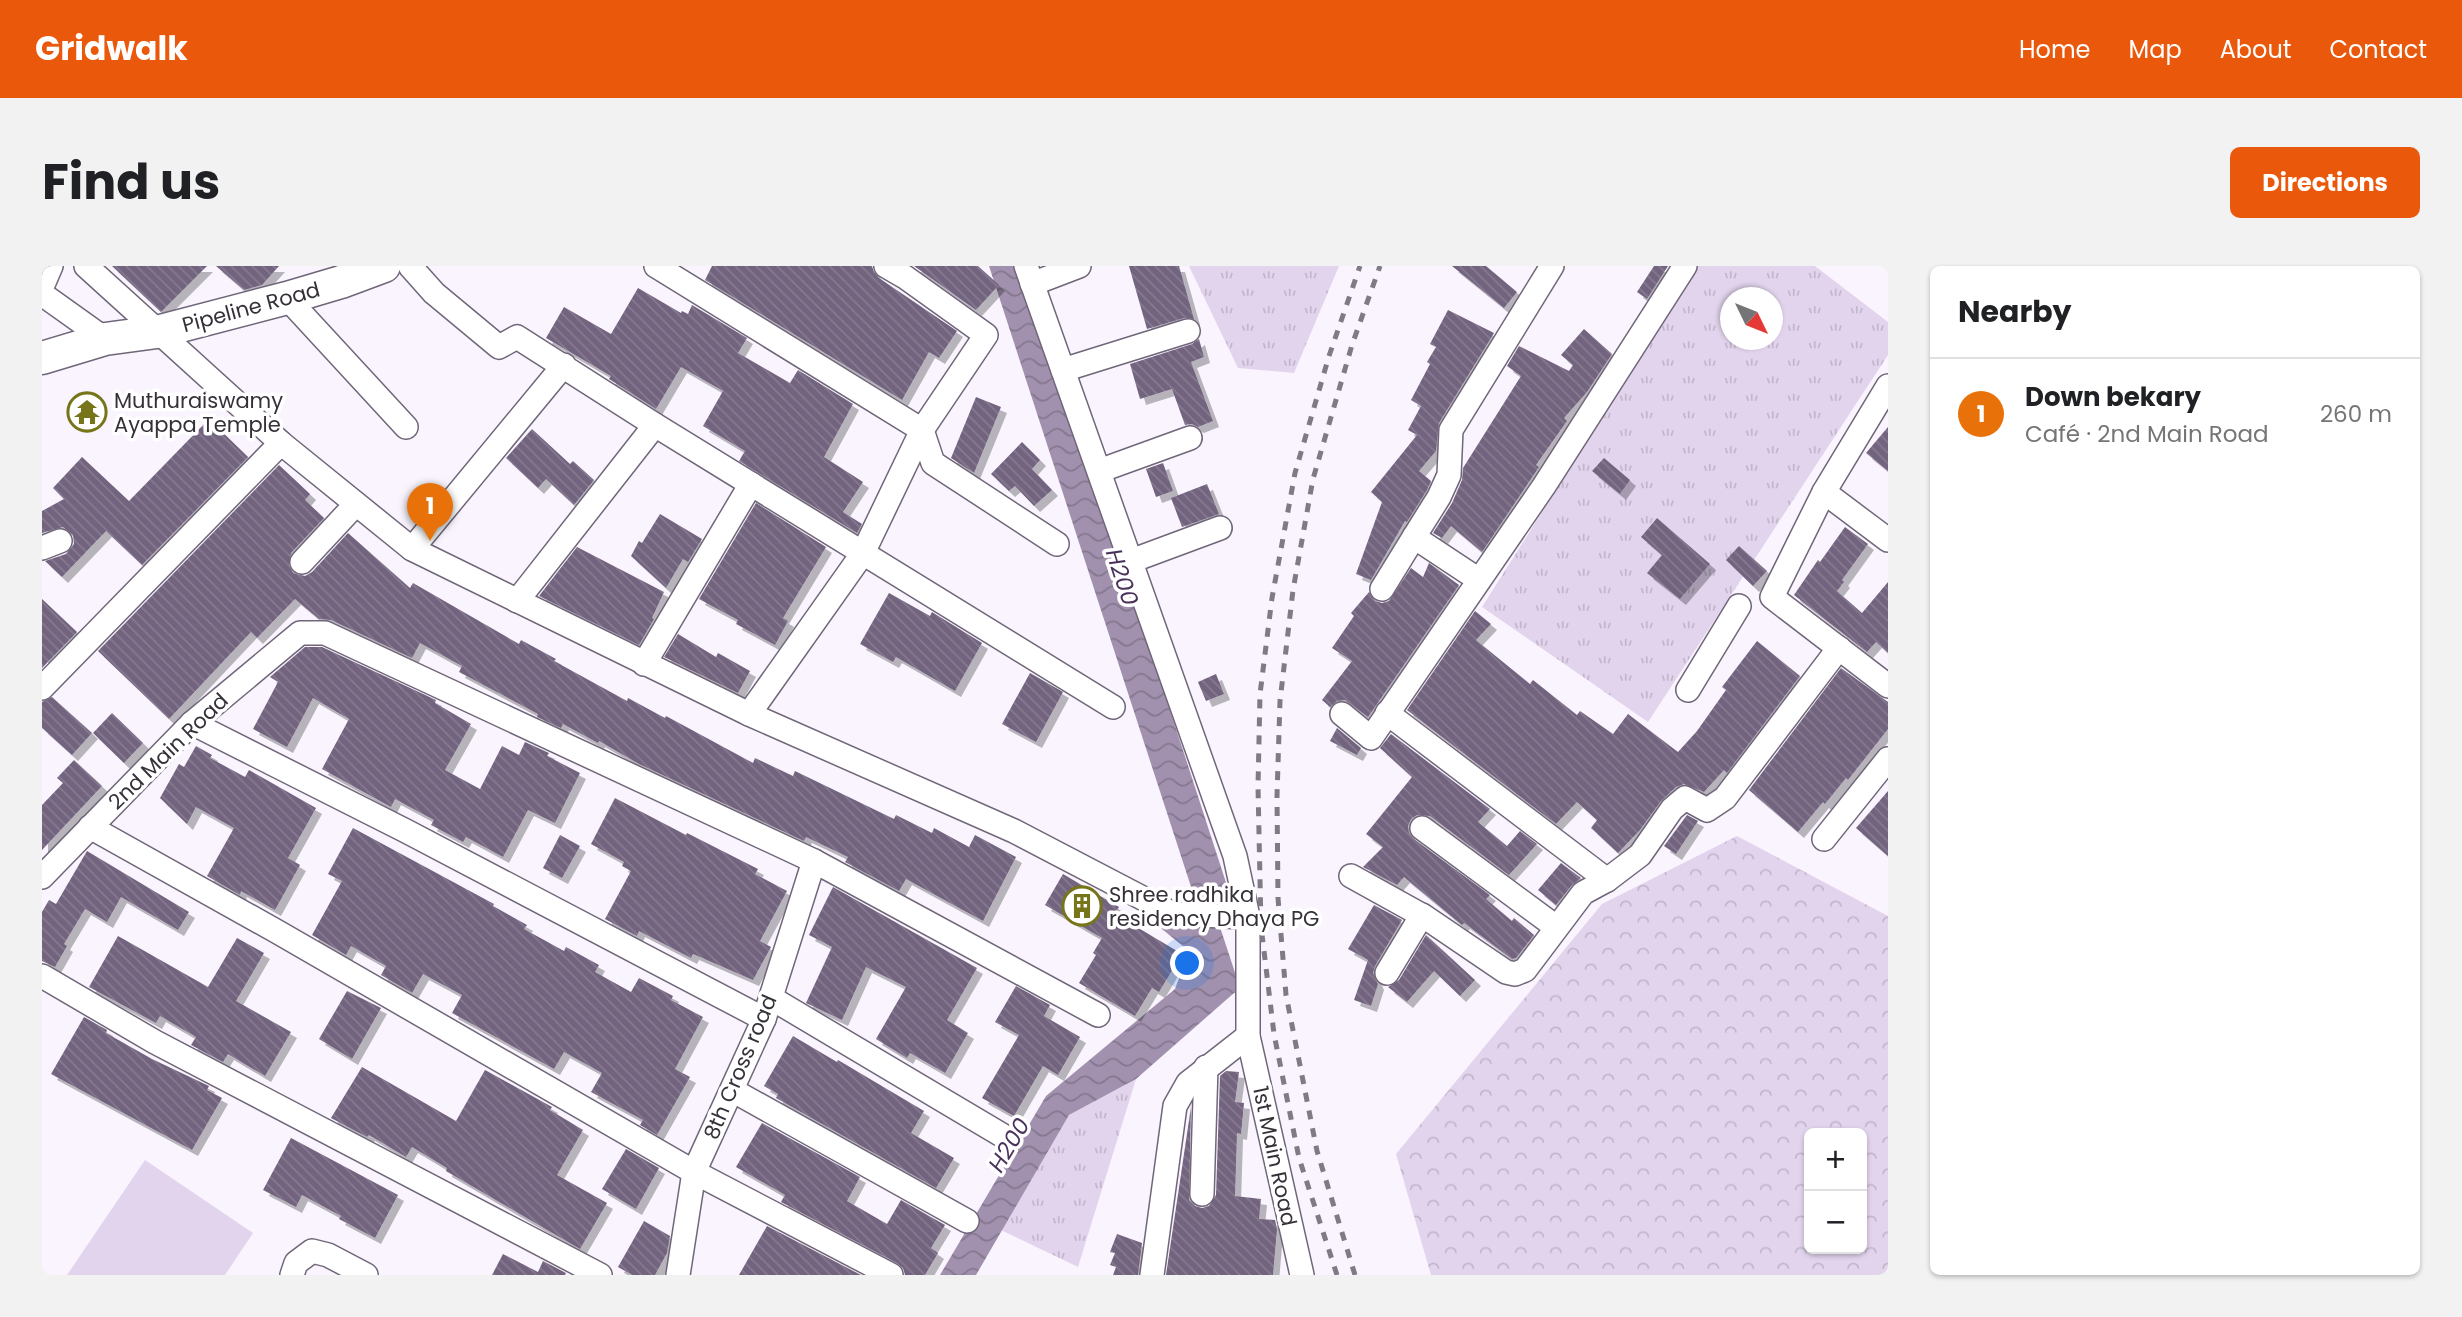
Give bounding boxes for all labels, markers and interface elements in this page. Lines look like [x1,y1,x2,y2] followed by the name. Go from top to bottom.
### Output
[35,25,188,72] text: Gridwalk
[2019,33,2091,66] text: Home
[2129,33,2182,66] text: Map
[2220,33,2291,66] text: About
[2329,33,2427,66] text: Contact
[2230,147,2420,218] button: Directions
[42,148,220,216] text: Find us
[179,275,323,339] street label: Pipeline Road
[1720,287,1783,350] north arrow
[1958,290,2072,333] text: Nearby
[2025,379,2201,415] text: Down bekary
[114,386,283,439] place label: Muthuraiswamy Ayappa Temple
[66,391,108,433] temple icon: Muthuraiswamy Ayappa Temple
[1977,398,1985,430] text: 1
[2320,398,2392,430] text: 260 m
[2025,418,2269,450] text: Café · 2nd Main Road
[407,483,453,541] pin: 1
[1098,544,1146,610] water label: H200
[102,686,234,816] street label: 2nd Main Road
[1109,880,1319,933] place label: Shree radhika residency Dhaya PG
[1061,885,1103,927] building icon: Shree radhika residency Dhaya PG
[1170,946,1204,980] your location
[696,990,784,1144] street label: 8th Cross road
[1246,1084,1304,1228] street label: 1st Main Road
[980,1112,1038,1178] water label: H200
[1804,1128,1867,1254] map controls
[1804,1128,1867,1191] button: +
[1804,1191,1867,1254] button: −

